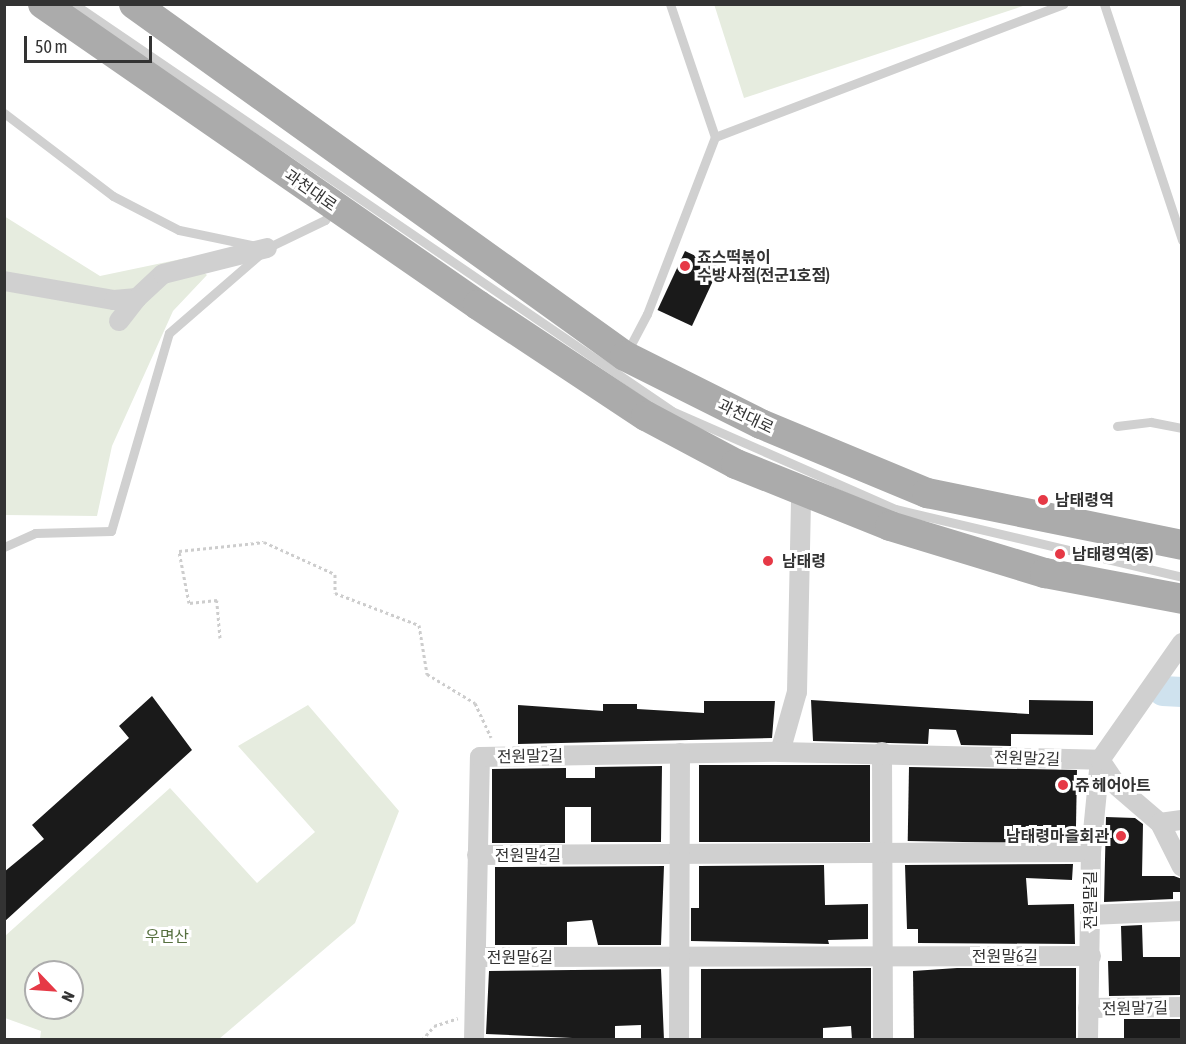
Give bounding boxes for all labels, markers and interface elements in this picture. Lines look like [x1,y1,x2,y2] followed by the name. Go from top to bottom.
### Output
[27,24,154,62] scale bar
[35,36,67,57] text: 50 m
[281,165,341,215] street label: 과천대로
[697,247,830,285] place label: 죠스떡볶이 수방사점(전군1호점)
[678,259,692,273] marker: 죠스떡볶이 수방사점(전군1호점)
[715,395,777,437] street label: 과천대로
[1055,490,1114,510] place label: 남태령역
[1036,493,1050,507] marker: 남태령역
[1072,544,1153,564] place label: 남태령역(중)
[1053,547,1067,561] marker: 남태령역(중)
[782,551,826,571] place label: 남태령
[759,552,777,570] marker: 남태령
[497,746,563,766] street label: 전원말2길
[993,747,1061,769] street label: 전원말2길
[1075,775,1151,795] place label: 쥬 헤어아트
[1056,778,1070,792] marker: 쥬 헤어아트
[1006,826,1109,846] place label: 남태령마을회관
[1114,829,1128,843] marker: 남태령마을회관
[495,845,561,865] street label: 전원말4길
[1080,871,1100,929] street label: 전원말길
[145,926,189,946] park label: 우면산
[972,946,1038,966] street label: 전원말6길
[487,947,553,967] street label: 전원말6길
[24,960,84,1020] north arrow
[58,989,79,1005] text: N
[1102,998,1168,1018] street label: 전원말7길

